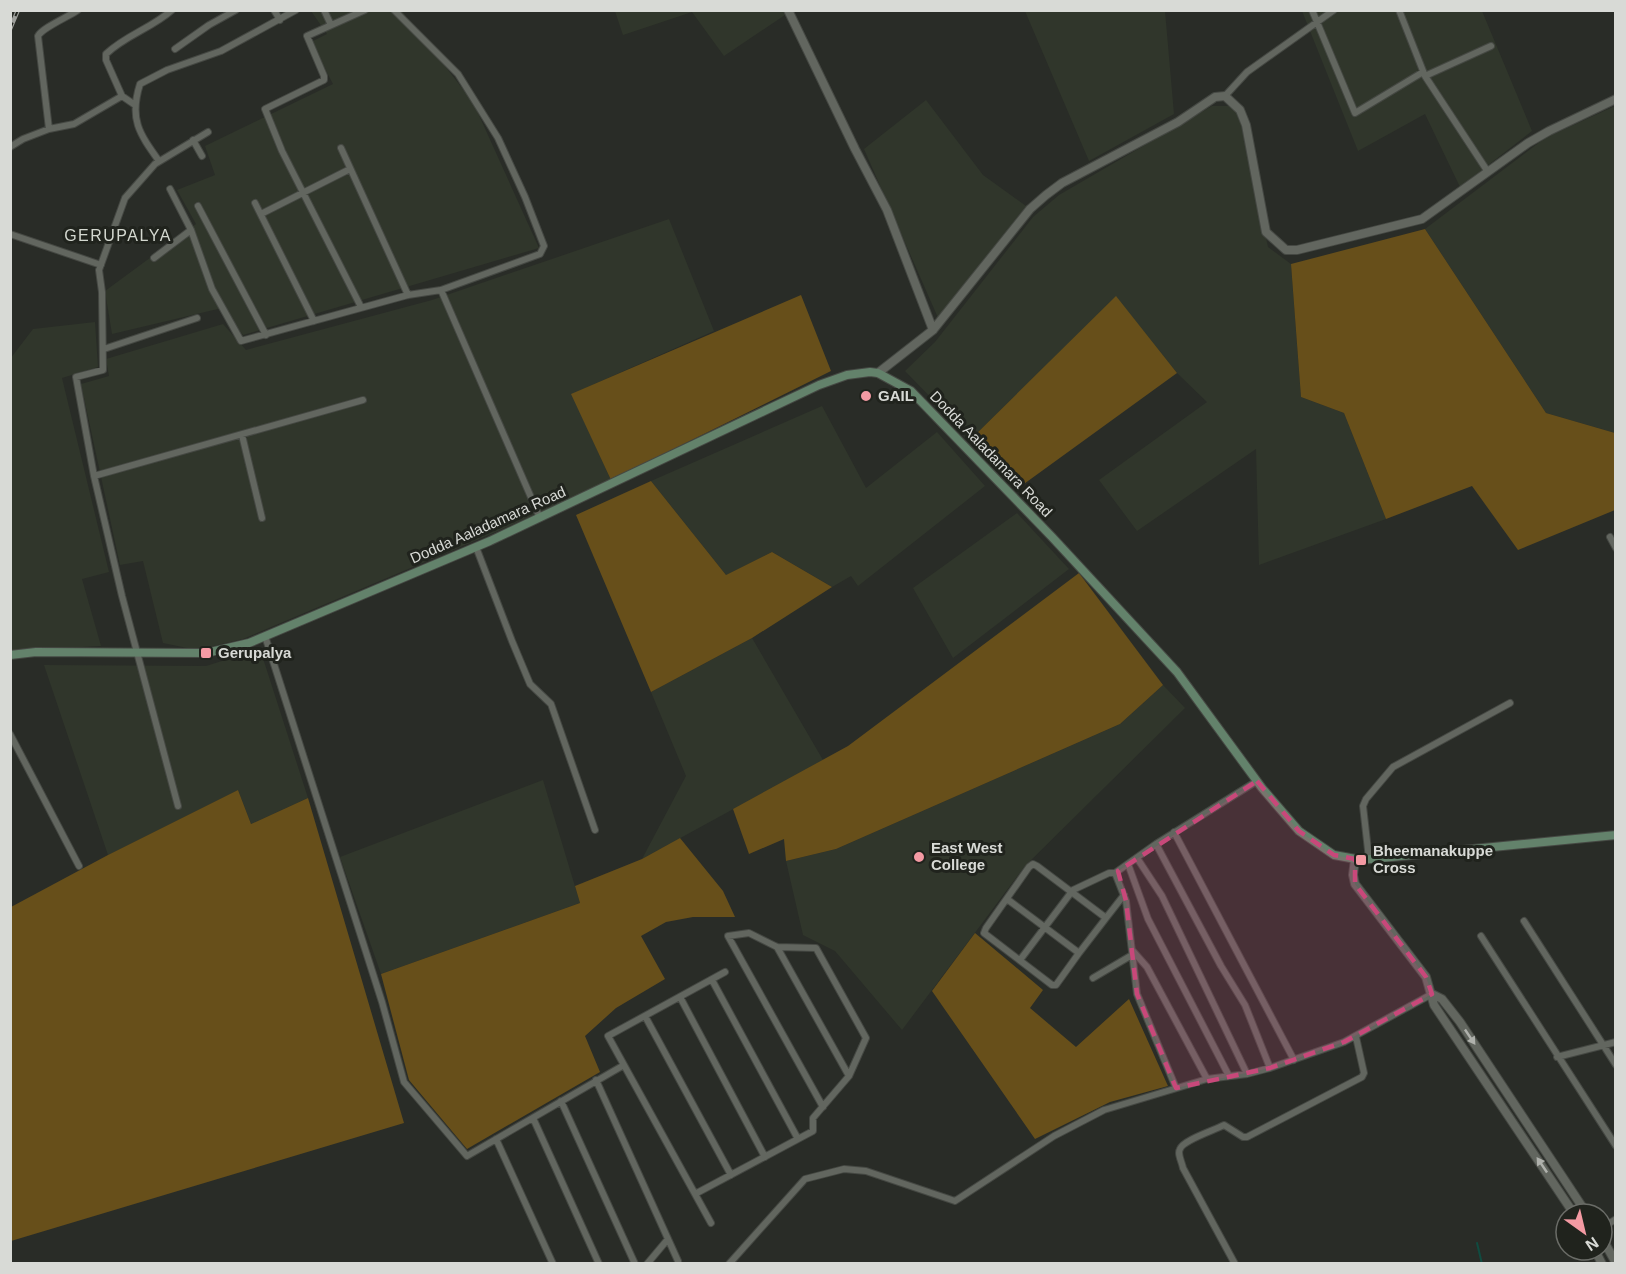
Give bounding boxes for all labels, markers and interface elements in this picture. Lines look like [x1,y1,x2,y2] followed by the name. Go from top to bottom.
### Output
[64,227,172,244] district label: GERUPALYA
[878,387,914,404] place label: GAIL
[927,387,1056,520] street label: Dodda Aaladamara Road
[859,389,873,403] marker: GAIL
[407,483,568,567] street label: Dodda Aaladamara Road
[218,644,292,661] place label: Gerupalya
[199,646,213,660] marker: Gerupalya
[931,839,1002,873] place label: East West College
[1373,842,1493,876] place label: Bheemanakuppe Cross
[912,850,926,864] marker: East West College
[1354,853,1368,867] marker: Bheemanakuppe Cross
[1464,1029,1475,1045] one-way arrow
[1537,1157,1548,1173] one-way arrow
[1554,1202,1614,1262] north arrow
[1583,1234,1602,1254] text: N

